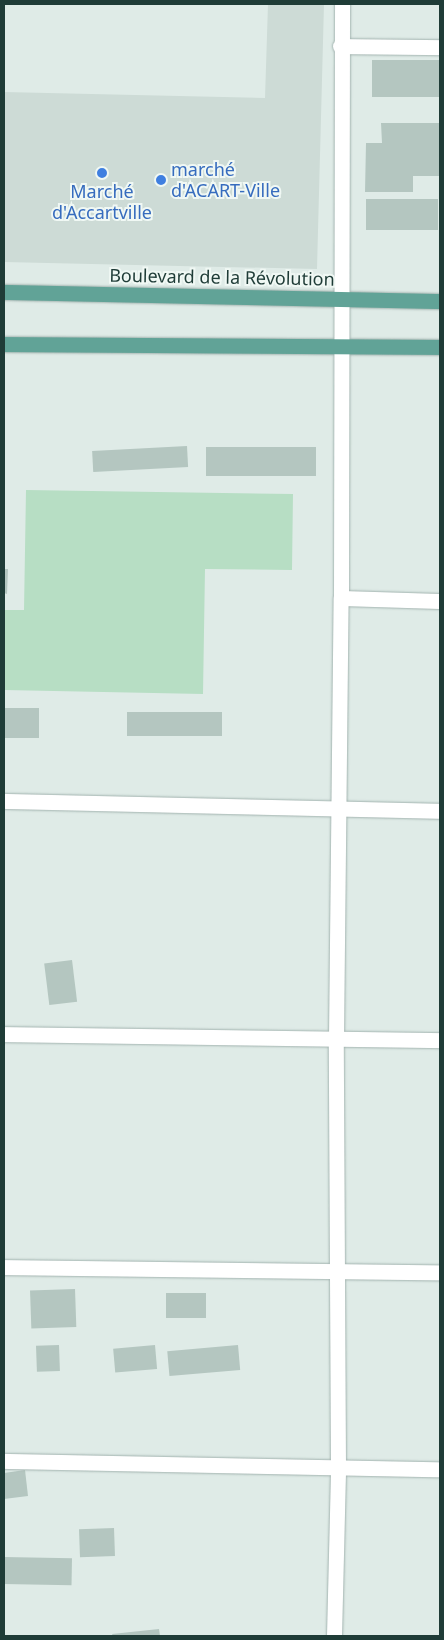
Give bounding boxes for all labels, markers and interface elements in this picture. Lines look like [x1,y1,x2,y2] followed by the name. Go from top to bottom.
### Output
[171,159,280,202] place label: marché d'ACART-Ville
[96,167,108,179] marker: Marché d'Accartville
[155,174,167,186] marker: marché d'ACART-Ville
[52,181,152,223] place label: Marché d'Accartville
[109,264,335,290] street label: Boulevard de la Révolution

